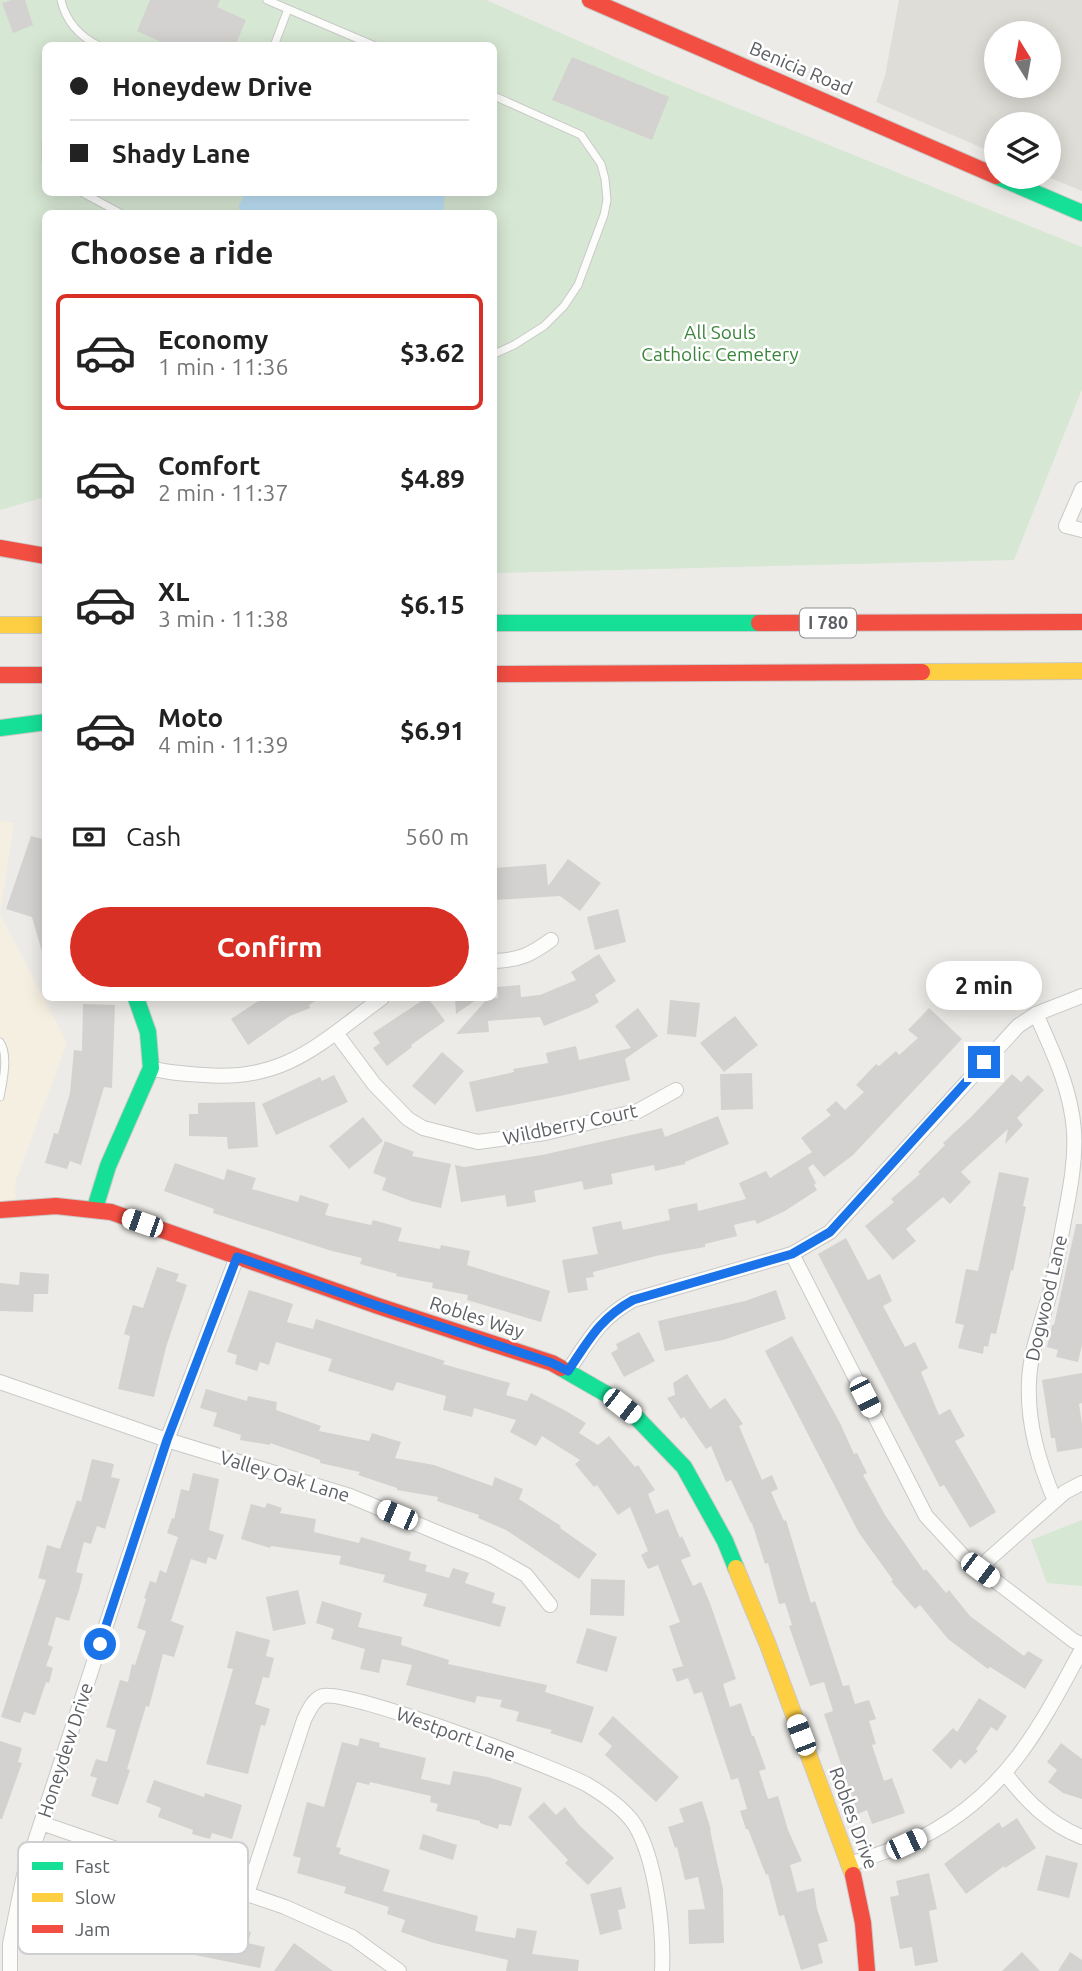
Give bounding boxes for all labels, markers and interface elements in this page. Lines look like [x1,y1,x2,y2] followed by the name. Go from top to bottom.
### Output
[984,21,1060,98] north arrow
[984,21,1061,189] map controls
[746,37,856,99] street label: Benicia Road
[112,72,312,101] text: Honeydew Drive
[984,112,1061,189] button: layers
[112,139,250,168] text: Shady Lane
[70,234,273,270] text: Choose a ride
[74,321,137,384] icon: car
[641,321,799,365] park label: All Souls Catholic Cemetery
[158,325,268,354] text: Economy
[400,338,465,367] text: $3.62
[158,354,289,379] text: 1 min · 11:36
[74,447,137,510] icon: car
[158,451,261,480] text: Comfort
[400,464,465,493] text: $4.89
[158,480,289,505] text: 2 min · 11:37
[74,573,137,636] icon: car
[158,577,189,606] text: XL
[400,590,465,619] text: $6.15
[158,606,289,631] text: 3 min · 11:38
[800,608,856,638] road number: I 780
[74,699,137,762] icon: car
[158,703,223,732] text: Moto
[400,716,465,745] text: $6.91
[158,732,289,757] text: 4 min · 11:39
[70,818,108,856] icon: cash
[126,822,181,851] text: Cash
[405,824,469,849] text: 560 m
[70,907,469,987] button: Confirm
[926,960,1042,1010] callout: 2 min
[955,973,1013,998] text: 2 min
[968,1046,1000,1078] route end
[501,1099,640,1149] street label: Wildberry Court
[119,1206,166,1240] car
[1021,1233,1071,1363] street label: Dogwood Lane
[427,1291,527,1343] street label: Robles Way
[847,1374,884,1420] car
[599,1385,646,1427] car
[217,1446,353,1506] street label: Valley Oak Lane
[374,1497,421,1533] car
[957,1549,1004,1591] car
[84,1628,116,1660] route start
[33,1680,97,1820] street label: Honeydew Drive
[393,1702,519,1766] street label: Westport Lane
[784,1712,819,1758] car
[825,1764,883,1872] street label: Robles Drive
[883,1826,930,1862] car
[18,1842,248,1954] legend
[75,1855,110,1877] text: Fast
[75,1886,116,1908] text: Slow
[75,1918,111,1940] text: Jam

